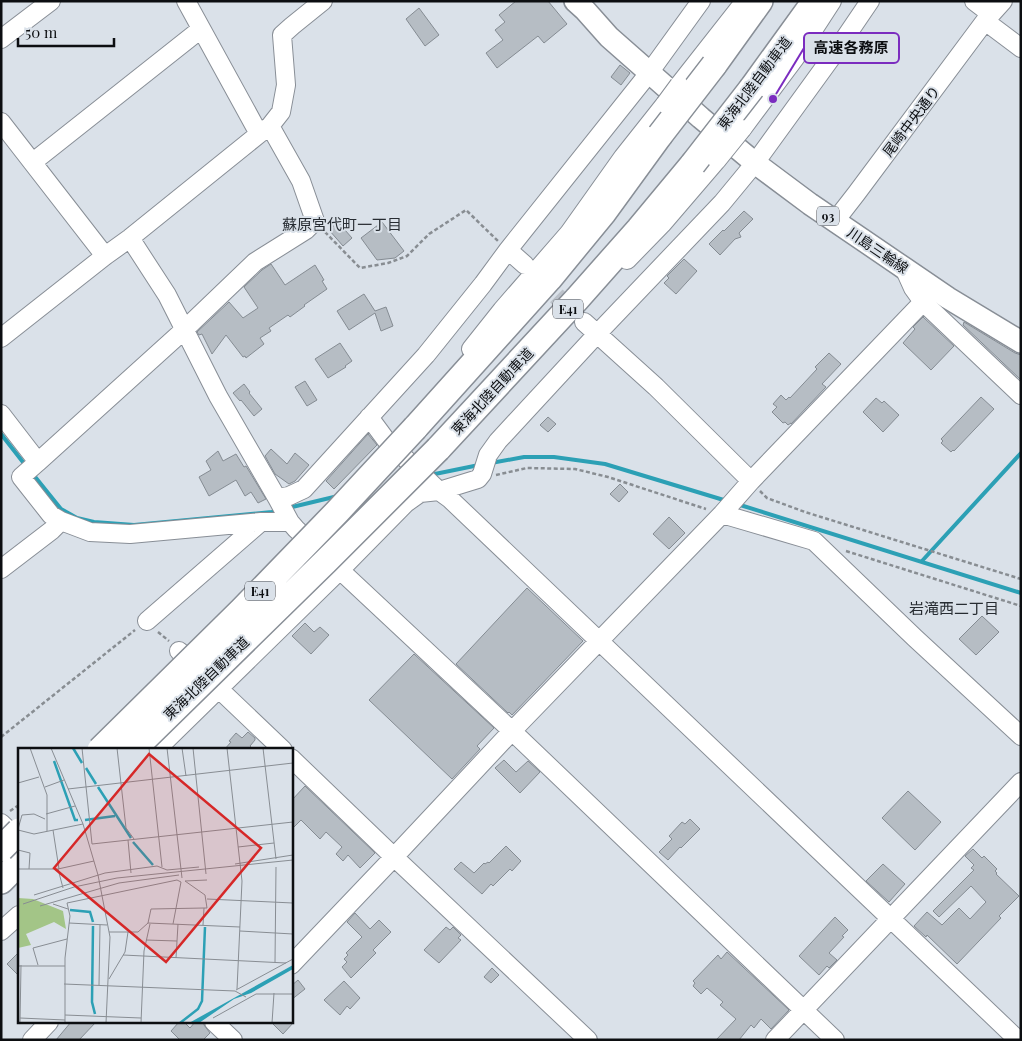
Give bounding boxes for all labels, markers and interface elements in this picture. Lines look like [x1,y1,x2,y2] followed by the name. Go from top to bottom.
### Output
[18,15,114,47] scale bar
[25,22,58,42] text: 50 m
[713,33,795,133] street label: 東海北陸自動車道
[804,33,899,63] callout: 高速各務原
[813,37,889,57] text: 高速各務原
[878,82,944,160] street label: 尾崎中央通り
[817,207,839,226] road number: 93
[282,214,402,234] district label: 蘇原宮代町一丁目
[844,223,912,277] street label: 川島三輪線
[553,300,583,318] road number: E41
[447,344,537,438] street label: 東海北陸自動車道
[245,582,275,600] road number: E41
[909,598,999,618] district label: 岩滝西二丁目
[159,632,253,724] street label: 東海北陸自動車道
[18,748,292,1024] inset map

